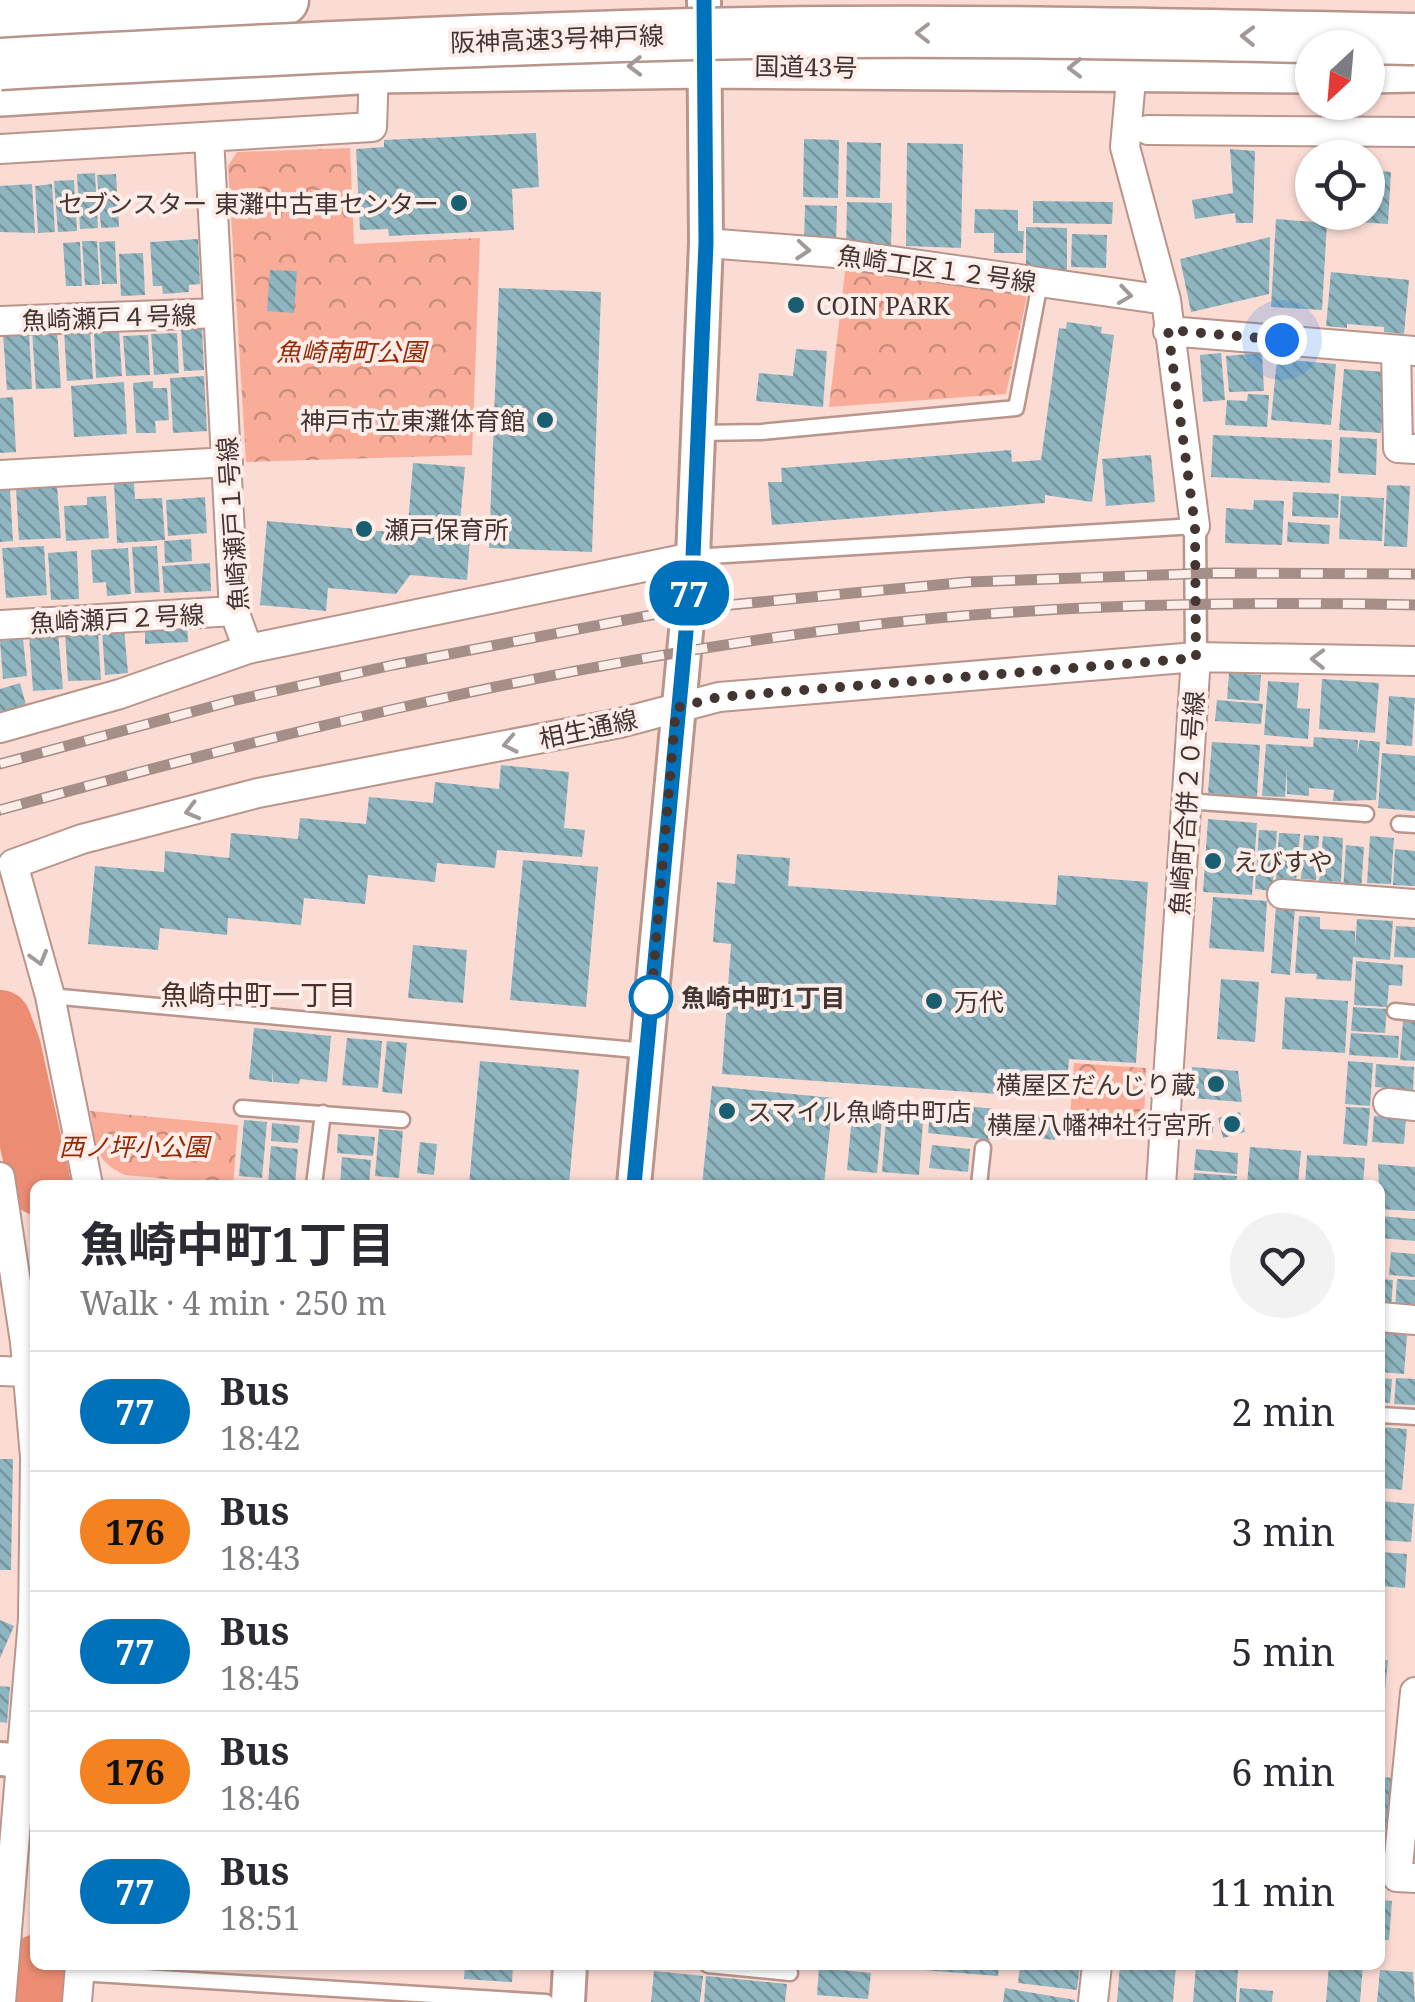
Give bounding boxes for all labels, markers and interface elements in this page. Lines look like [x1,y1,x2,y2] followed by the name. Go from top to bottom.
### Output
[449,17,665,59] street label: 阪神高速3号神戸線
[914,23,930,44] one-way arrow
[1239,25,1254,47] one-way arrow
[1295,30,1385,120] north arrow
[1295,30,1385,230] map controls
[754,48,858,84] street label: 国道43号
[627,55,642,77] one-way arrow
[1067,58,1083,79] one-way arrow
[1295,140,1385,230] button: locate
[58,186,439,220] place label: セブンスター 東灘中古車センター
[448,192,470,214] marker: セブンスター 東灘中古車センター
[836,237,1038,299] street label: 魚崎工区１２号線
[796,239,812,261] one-way arrow
[1117,283,1134,304] one-way arrow
[816,288,951,322] place label: COIN PARK
[785,294,807,316] marker: COIN PARK
[21,297,197,337] street label: 魚崎瀬戸４号線
[1257,315,1307,365] your location
[276,334,429,368] park label: 魚崎南町公園
[300,403,525,437] place label: 神戸市立東灘体育館
[534,409,556,431] marker: 神戸市立東灘体育館
[209,436,255,612] street label: 魚崎瀬戸１号線
[384,512,509,546] place label: 瀬戸保育所
[353,518,375,540] marker: 瀬戸保育所
[644,560,734,626] line badge: 77
[669,570,709,617] text: 77
[29,596,205,640] street label: 魚崎瀬戸２号線
[1309,649,1325,670] one-way arrow
[1161,690,1211,916] street label: 魚崎町合併２０号線
[536,701,640,755] street label: 相生通線
[501,733,518,754] one-way arrow
[183,799,201,820] one-way arrow
[1233,844,1333,878] place label: えびすや
[1202,850,1224,872] marker: えびすや
[27,948,48,965] one-way arrow
[160,975,356,1013] district label: 魚崎中町一丁目
[630,976,672,1018] marker: 魚崎中町1丁目
[681,980,845,1014] place label: 魚崎中町1丁目
[954,984,1004,1018] place label: 万代
[923,990,945,1012] marker: 万代
[996,1067,1196,1101] place label: 横屋区だんじり蔵
[1205,1073,1227,1095] marker: 横屋区だんじり蔵
[747,1094,971,1128] place label: スマイル魚崎中町店
[716,1100,738,1122] marker: スマイル魚崎中町店
[987,1107,1212,1141] place label: 横屋八幡神社行宮所
[1221,1113,1243,1135] marker: 横屋八幡神社行宮所
[59,1129,212,1163] park label: 西ノ坪小公園
[80,1211,395,1276] text: 魚崎中町1丁目
[1230,1213,1335,1318] button: heart
[80,1281,387,1324] text: Walk · 4 min · 250 m
[220,1364,289,1416] text: Bus
[1231,1385,1335,1437] text: 2 min
[115,1388,155,1435] text: 77
[220,1416,301,1459] text: 18:42
[220,1484,289,1536] text: Bus
[1231,1505,1335,1557] text: 3 min
[105,1508,165,1555] text: 176
[220,1536,301,1579] text: 18:43
[220,1604,289,1656] text: Bus
[1231,1625,1335,1677] text: 5 min
[115,1628,155,1675] text: 77
[220,1656,301,1699] text: 18:45
[220,1724,289,1776] text: Bus
[1231,1745,1335,1797] text: 6 min
[105,1748,165,1795] text: 176
[220,1776,301,1819] text: 18:46
[220,1844,289,1896] text: Bus
[1210,1865,1335,1917] text: 11 min
[115,1868,155,1915] text: 77
[220,1896,301,1939] text: 18:51

